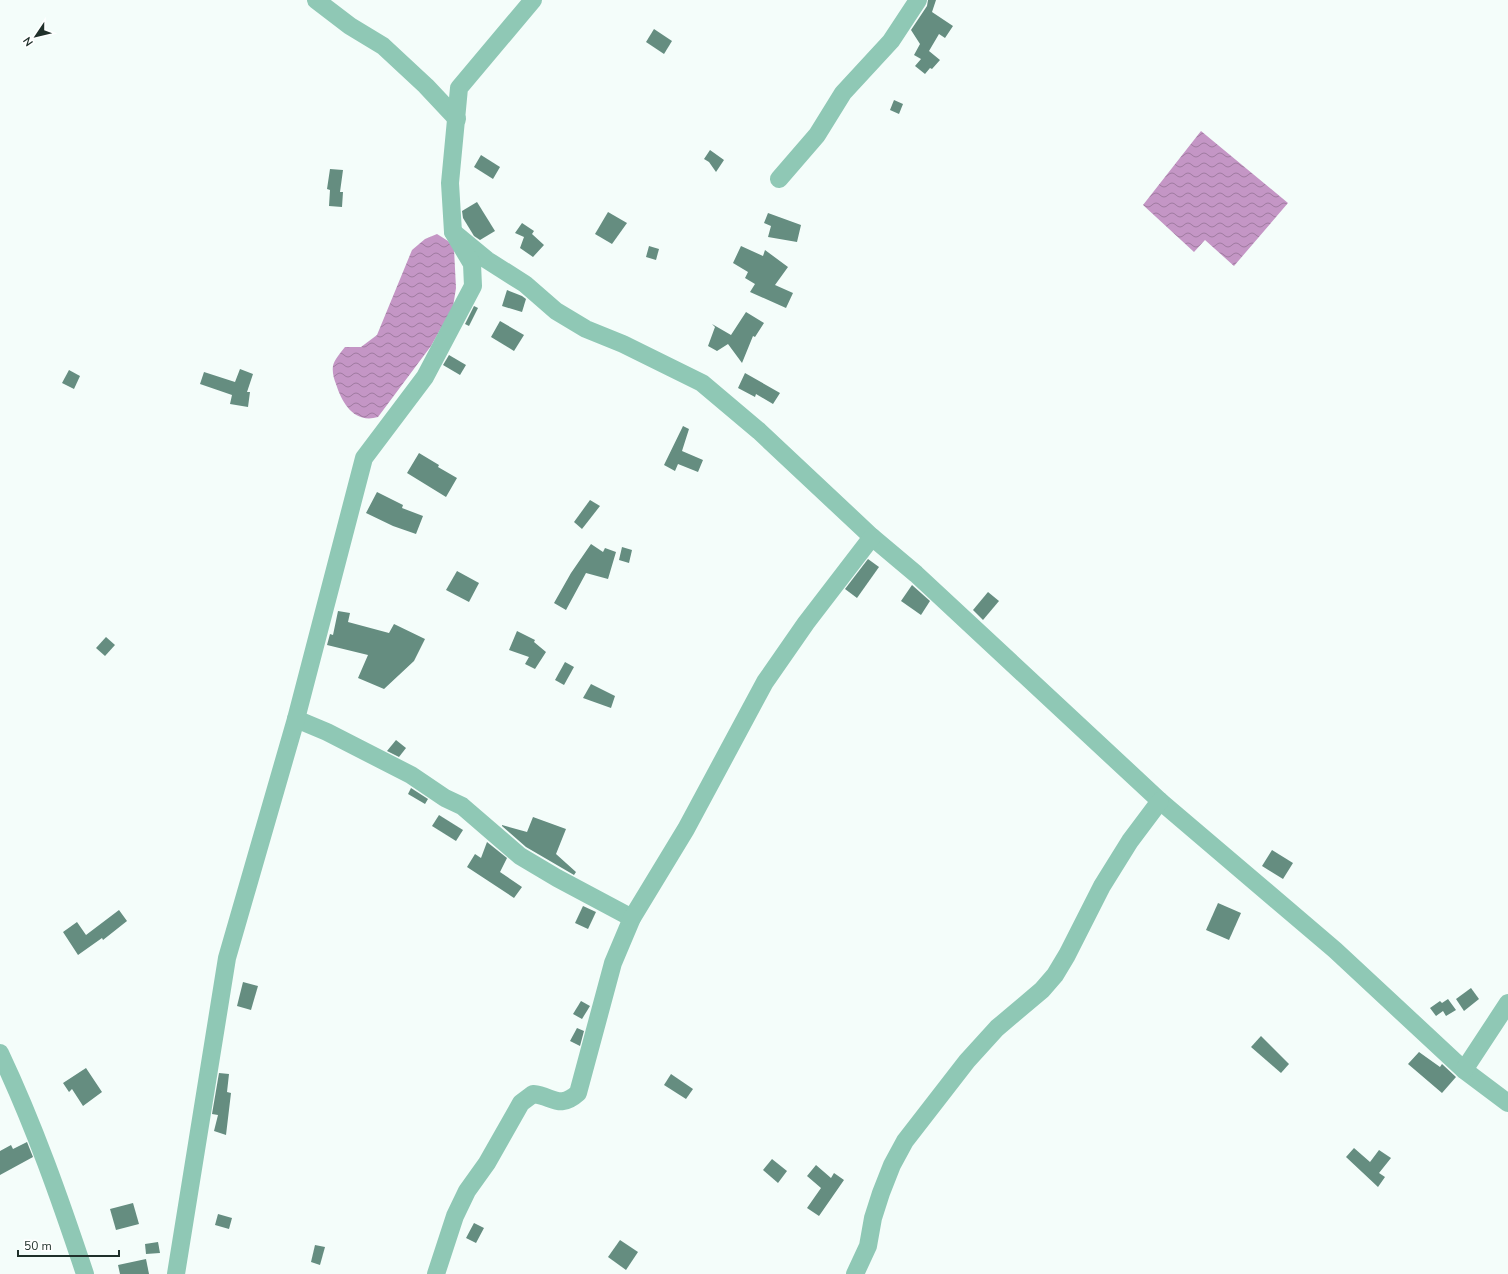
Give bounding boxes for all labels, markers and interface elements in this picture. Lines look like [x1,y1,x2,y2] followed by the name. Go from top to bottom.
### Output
[16,16,56,56] north arrow
[20,34,37,49] text: N
[18,1232,119,1258] scale bar
[24,1238,52,1254] text: 50 m

